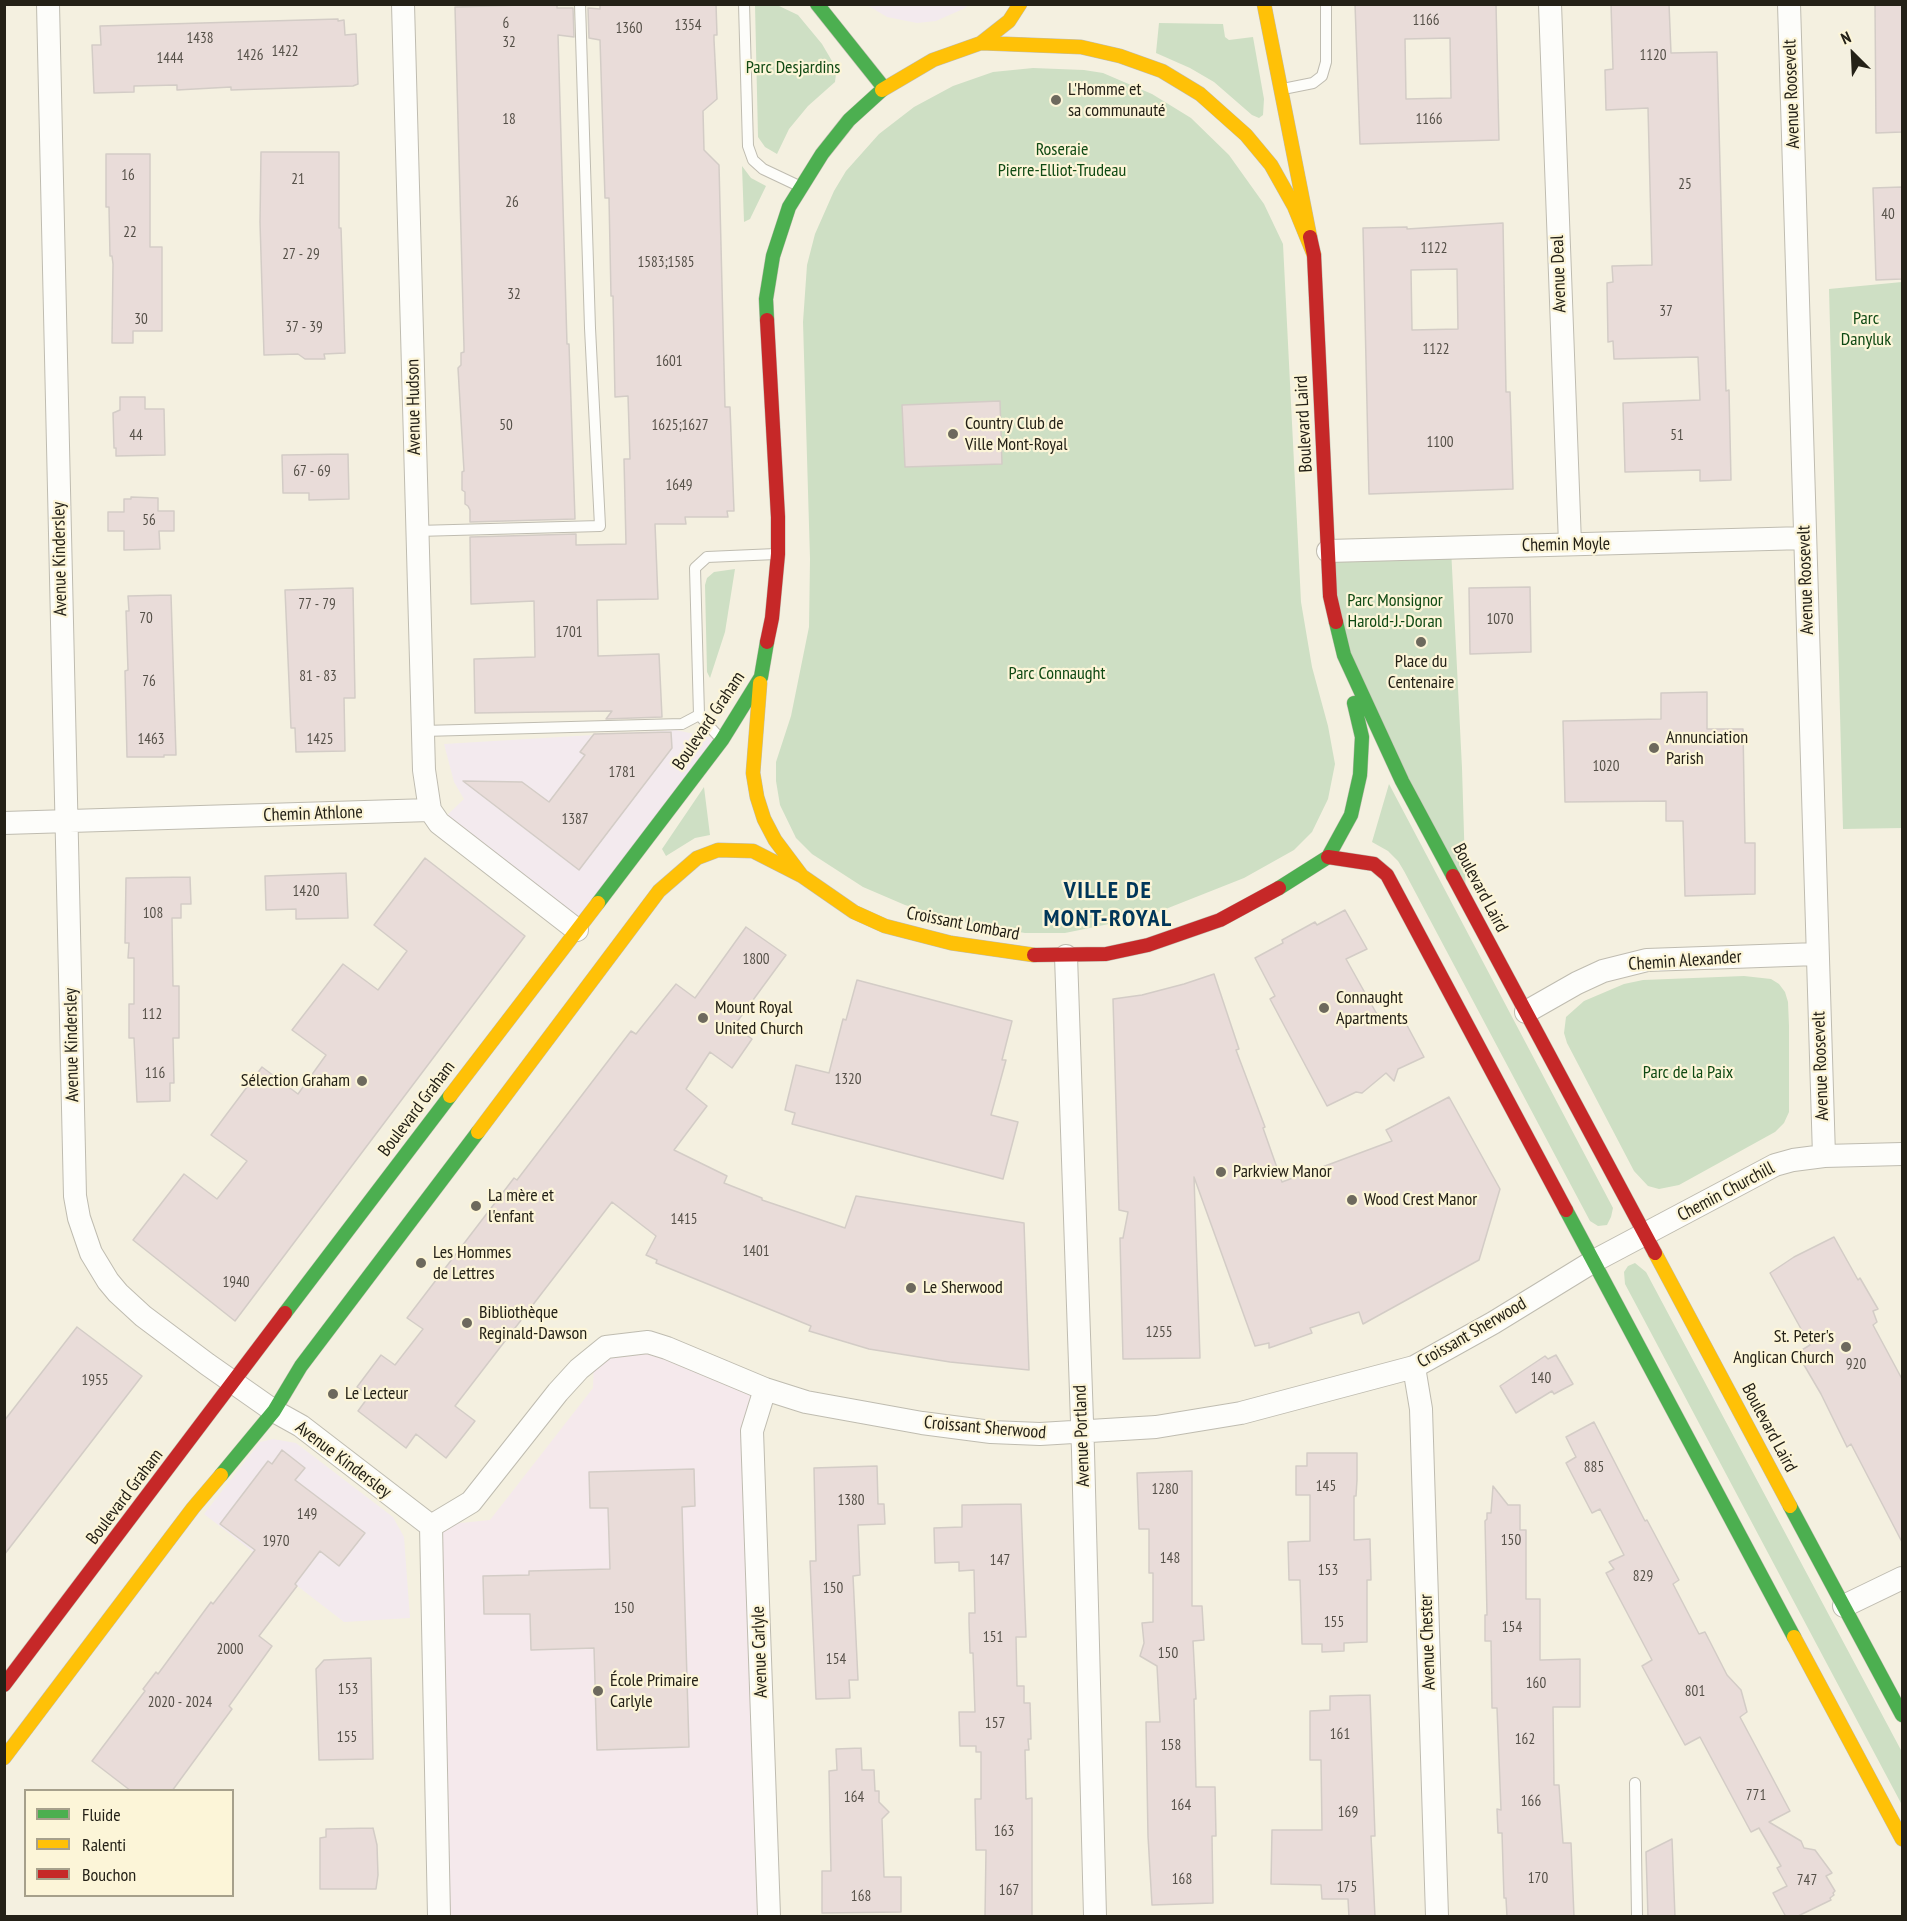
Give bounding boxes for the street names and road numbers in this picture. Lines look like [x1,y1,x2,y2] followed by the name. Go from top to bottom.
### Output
[1779,39,1805,149] street label: Avenue Roosevelt
[1547,235,1571,313] street label: Avenue Deal
[402,359,426,455] street label: Avenue Hudson
[1291,375,1317,473] street label: Boulevard Laird
[48,502,72,616] street label: Avenue Kindersley
[1793,525,1819,635] street label: Avenue Roosevelt
[1522,533,1610,557] street label: Chemin Moyle
[668,668,750,774] street label: Boulevard Graham
[263,801,363,827] street label: Chemin Athlone
[1448,840,1512,936] street label: Boulevard Laird
[905,902,1021,946] street label: Croissant Lombard
[1628,946,1742,976] street label: Chemin Alexander
[60,988,84,1102] street label: Avenue Kindersley
[1808,1011,1834,1121] street label: Avenue Roosevelt
[374,1057,460,1161] street label: Boulevard Graham
[1674,1157,1778,1227] street label: Chemin Churchill
[1414,1293,1530,1373] street label: Croissant Sherwood
[1737,1380,1801,1476] street label: Boulevard Laird
[1069,1385,1095,1487] street label: Avenue Portland
[923,1412,1047,1444] street label: Croissant Sherwood
[291,1417,395,1503] street label: Avenue Kindersley
[82,1445,168,1549] street label: Boulevard Graham
[1416,1594,1440,1690] street label: Avenue Chester
[748,1606,772,1698] street label: Avenue Carlyle

